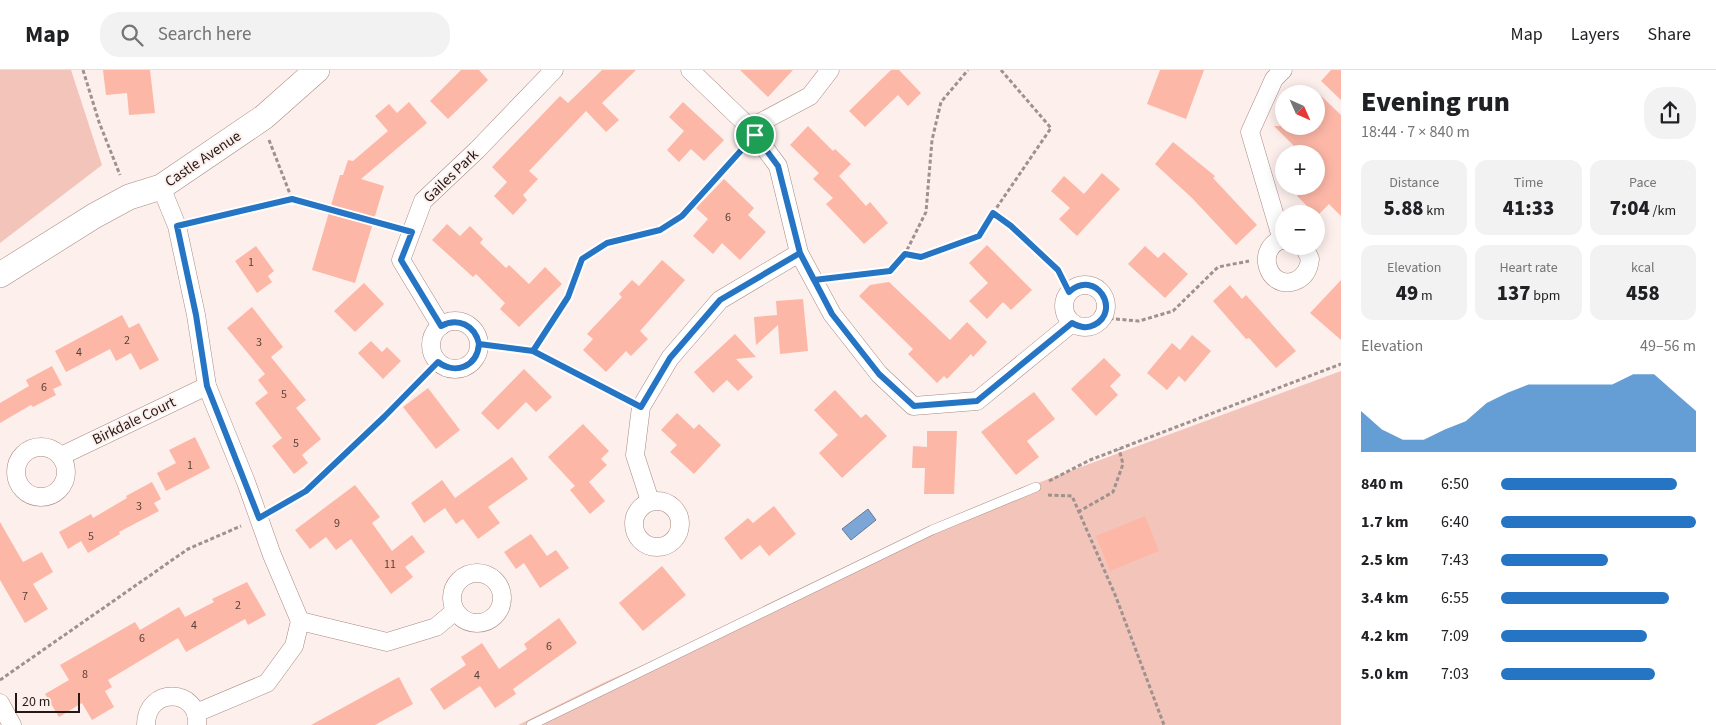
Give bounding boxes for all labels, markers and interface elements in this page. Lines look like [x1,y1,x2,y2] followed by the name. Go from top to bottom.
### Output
[100,12,450,57] search box
[25,17,70,52] text: Map
[118,21,146,49] icon: search
[158,21,251,48] text: Search here
[1511,22,1543,47] text: Map
[1571,22,1620,47] text: Layers
[1648,22,1691,47] text: Share
[1361,82,1510,122] text: Evening run
[1275,85,1325,135] north arrow
[1275,85,1325,255] map controls
[1644,87,1696,139] button: share
[734,114,776,156] pin
[741,121,769,149] icon: arrive
[1361,121,1470,143] text: 18:44 · 7 × 840 m
[161,126,245,192] street label: Castle Avenue
[419,144,484,208] street label: Gailes Park
[1275,145,1325,195] button: +
[1389,173,1439,193] text: Distance
[1514,173,1543,193] text: Time
[1629,173,1657,193] text: Pace
[1383,193,1424,223] text: 5.88
[1503,193,1554,223] text: 41:33
[1610,193,1650,223] text: 7:04
[1424,201,1445,221] text: km
[1650,201,1676,221] text: /km
[1275,205,1325,255] button: −
[725,209,731,226] house number: 6
[248,254,254,271] house number: 1
[1387,258,1441,278] text: Elevation
[1499,258,1558,278] text: Heart rate
[1631,258,1655,278] text: kcal
[1396,278,1418,308] text: 49
[1497,278,1530,308] text: 137
[1626,278,1660,308] text: 458
[1418,286,1433,306] text: m
[1530,286,1560,306] text: bpm
[124,332,130,349] house number: 2
[256,334,262,351] house number: 3
[1361,335,1423,357] text: Elevation
[1640,335,1696,357] text: 49–56 m
[76,344,82,361] house number: 4
[41,379,47,396] house number: 6
[281,386,287,403] house number: 5
[89,392,179,450] street label: Birkdale Court
[293,435,299,452] house number: 5
[187,457,193,474] house number: 1
[1361,473,1403,495] text: 840 m
[1441,473,1469,495] text: 6:50
[136,498,142,515] house number: 3
[1361,511,1408,533] text: 1.7 km
[1441,511,1469,533] text: 6:40
[334,515,340,532] house number: 9
[88,528,94,545] house number: 5
[1361,549,1408,571] text: 2.5 km
[1441,549,1469,571] text: 7:43
[384,556,396,573] house number: 11
[1361,587,1408,609] text: 3.4 km
[1441,587,1469,609] text: 6:55
[22,588,28,605] house number: 7
[235,597,241,614] house number: 2
[191,617,197,634] house number: 4
[1361,625,1408,647] text: 4.2 km
[1441,625,1469,647] text: 7:09
[139,630,145,647] house number: 6
[546,638,552,655] house number: 6
[1361,663,1408,685] text: 5.0 km
[1441,663,1469,685] text: 7:03
[82,666,88,683] house number: 8
[474,667,480,684] house number: 4
[15,690,80,713] scale bar
[22,692,50,712] text: 20 m

